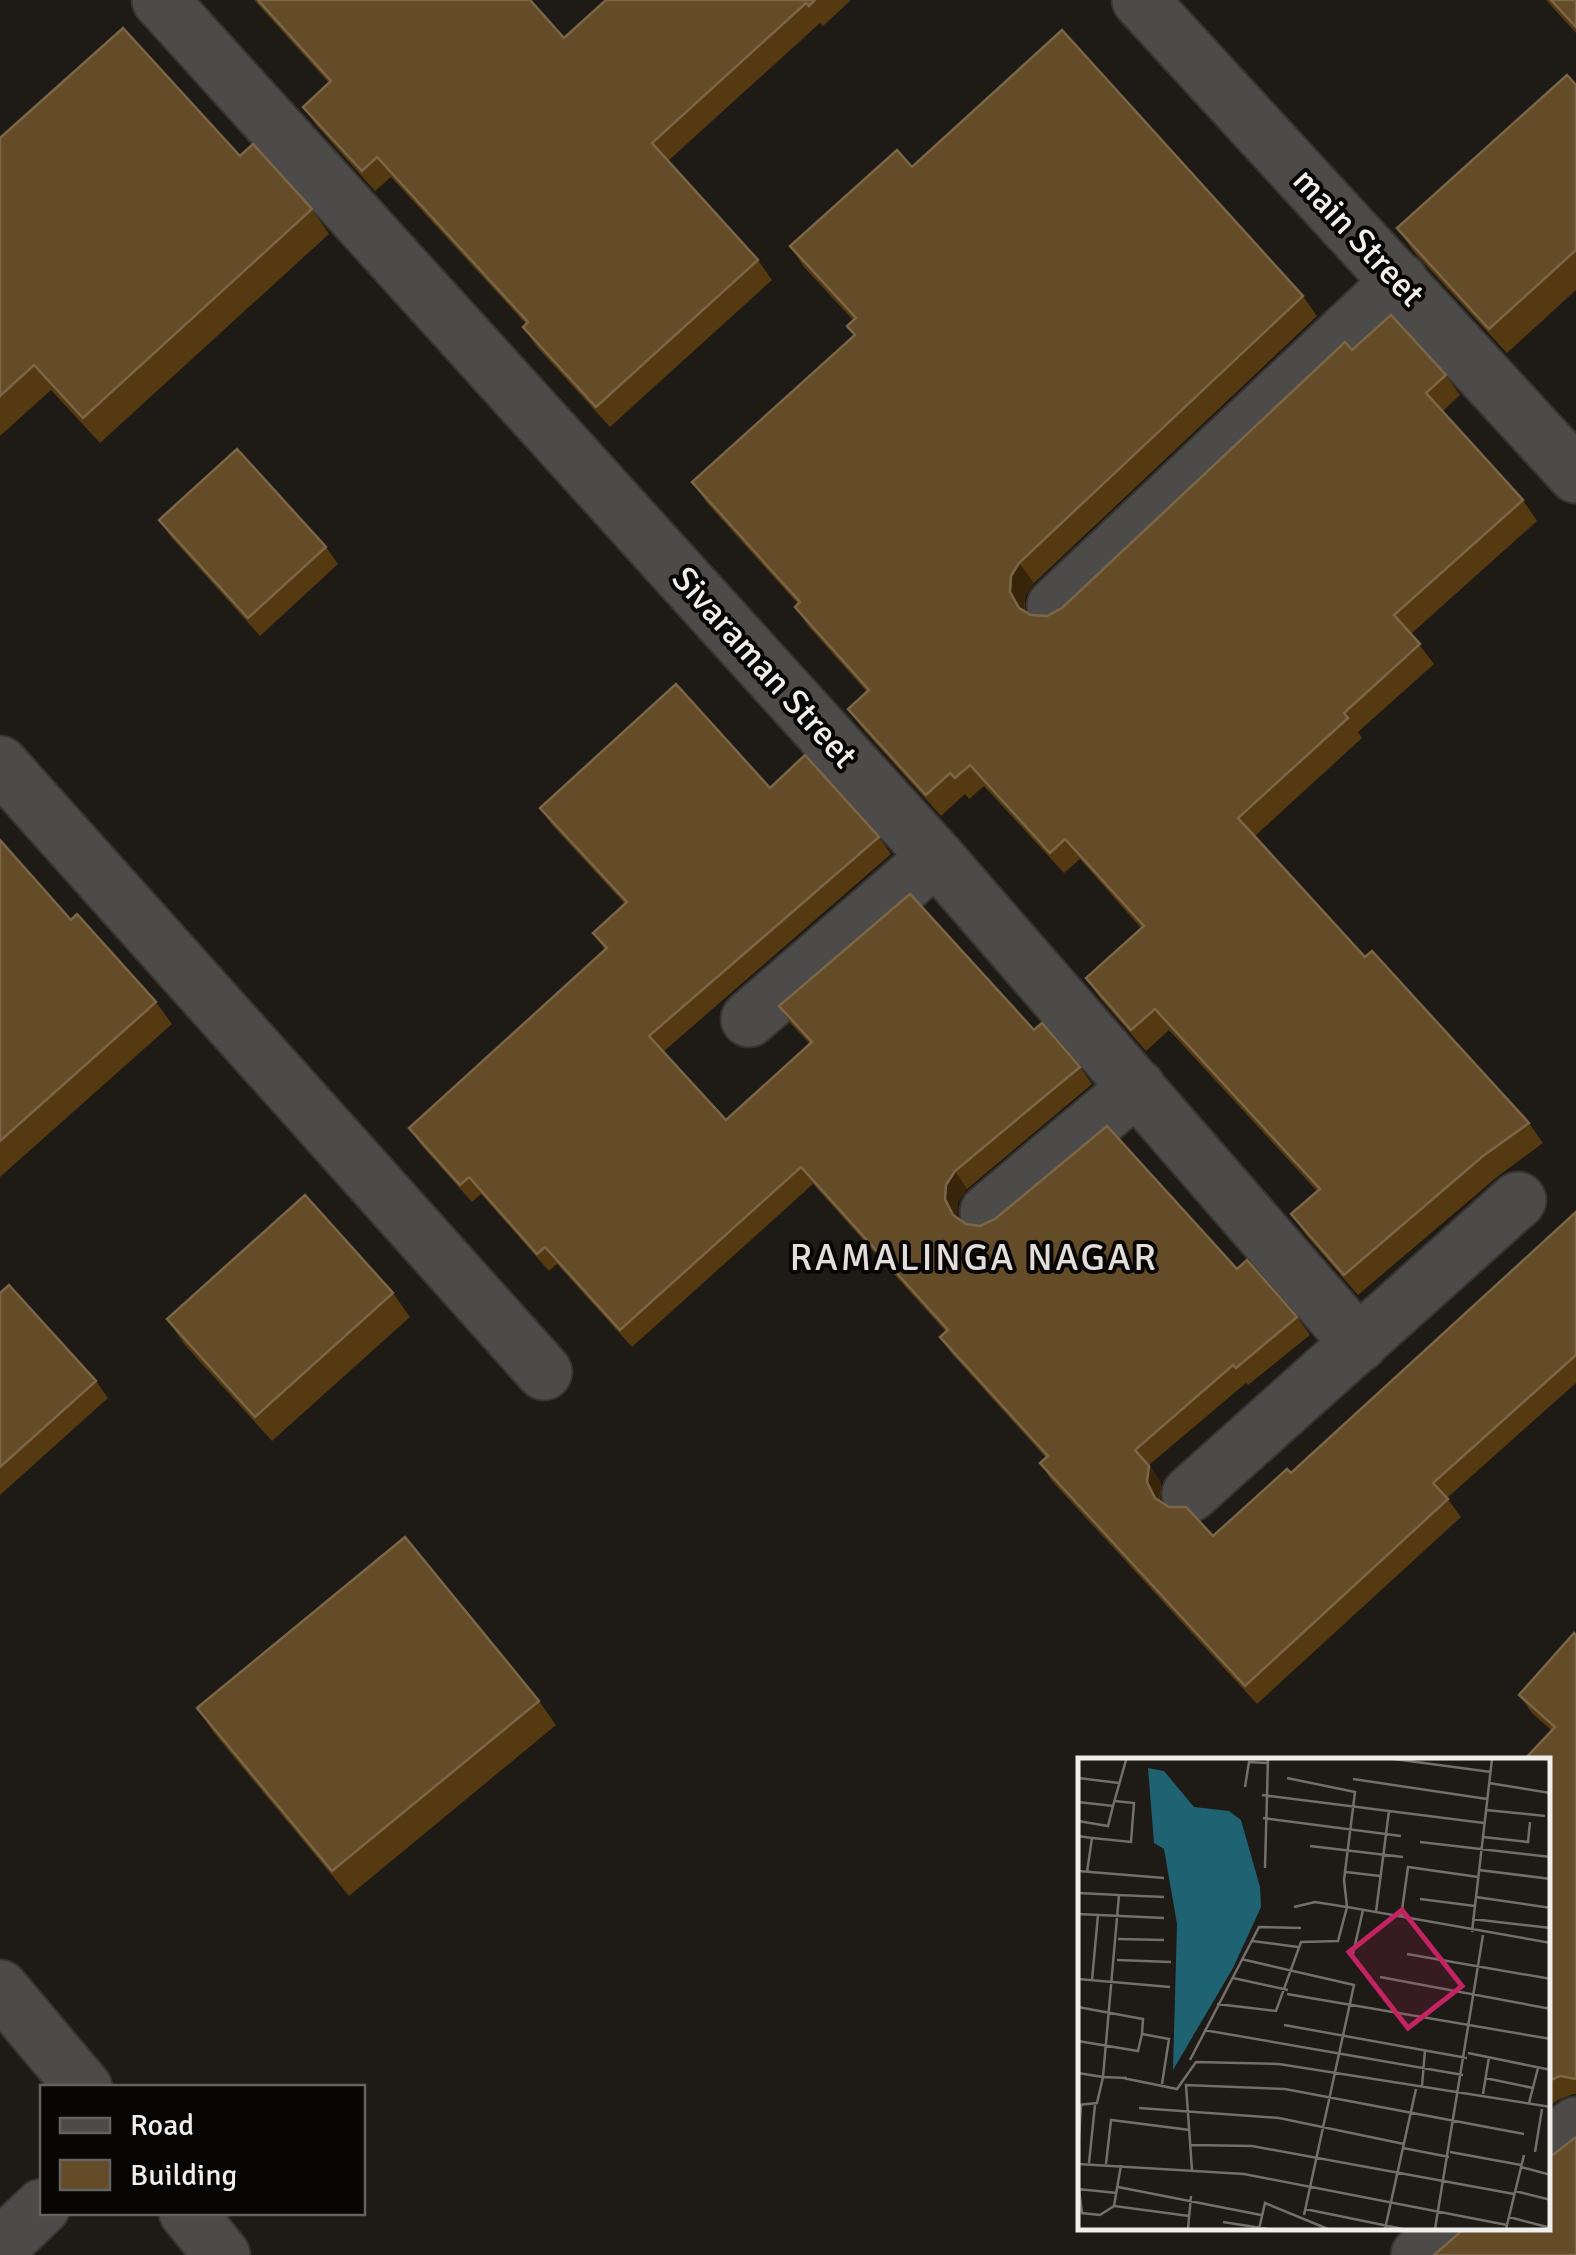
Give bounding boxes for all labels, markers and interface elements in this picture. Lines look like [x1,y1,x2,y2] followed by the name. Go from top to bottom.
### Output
[1284,159,1433,315] street label: main Street
[663,558,866,777] street label: Sivaraman Street
[789,1234,1159,1281] district label: RAMALINGA NAGAR
[1078,1758,1551,2230] inset map
[40,2085,365,2215] legend
[130,2107,194,2144] text: Road
[130,2157,237,2194] text: Building

